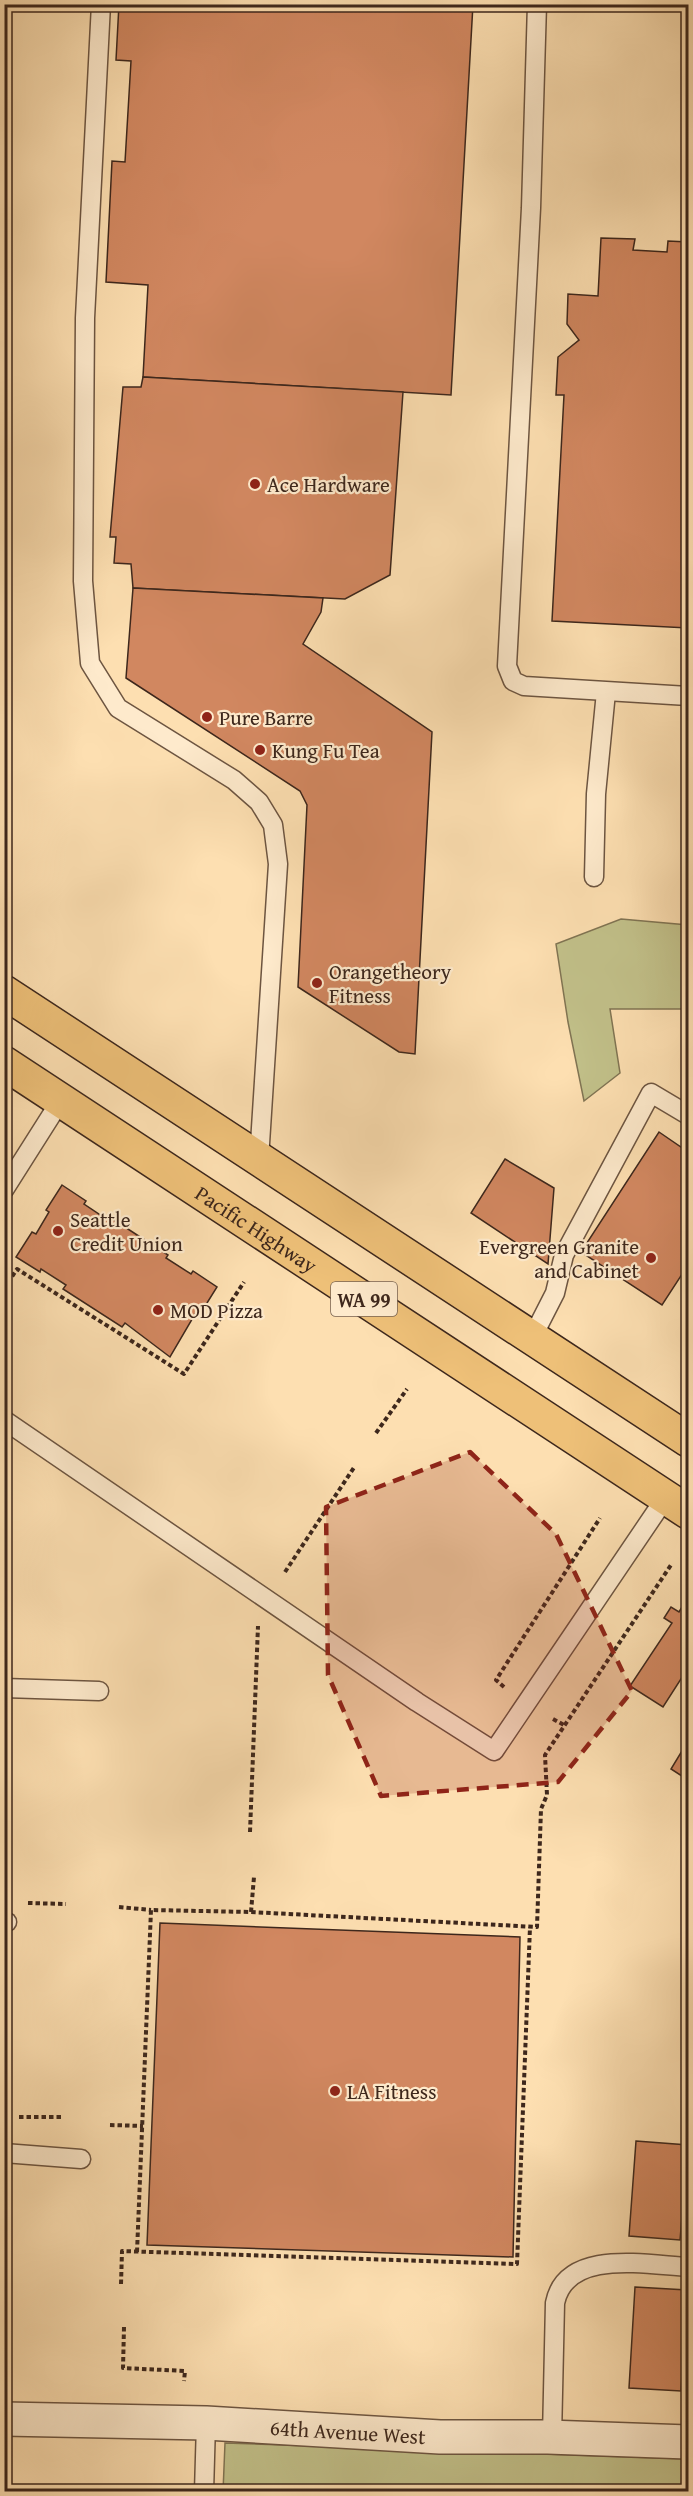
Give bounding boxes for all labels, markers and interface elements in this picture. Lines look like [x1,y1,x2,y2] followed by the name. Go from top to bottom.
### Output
[267,469,390,500] place label: Ace Hardware
[248,477,262,491] marker: Ace Hardware
[219,702,313,733] place label: Pure Barre
[200,710,214,724] marker: Pure Barre
[272,735,380,766] place label: Kung Fu Tea
[253,743,267,757] marker: Kung Fu Tea
[329,956,452,1011] place label: Orangetheory Fitness
[310,976,324,990] marker: Orangetheory Fitness
[189,1177,324,1280] street label: Pacific Highway
[70,1204,183,1259] place label: Seattle Credit Union
[51,1224,65,1238] marker: Seattle Credit Union
[479,1231,640,1286] place label: Evergreen Granite and Cabinet
[644,1251,658,1265] marker: Evergreen Granite and Cabinet
[331,1282,397,1316] road number: WA 99
[170,1295,263,1326] place label: MOD Pizza
[151,1303,165,1317] marker: MOD Pizza
[347,2076,436,2107] place label: LA Fitness
[328,2084,342,2098] marker: LA Fitness
[269,2411,427,2452] street label: 64th Avenue West

